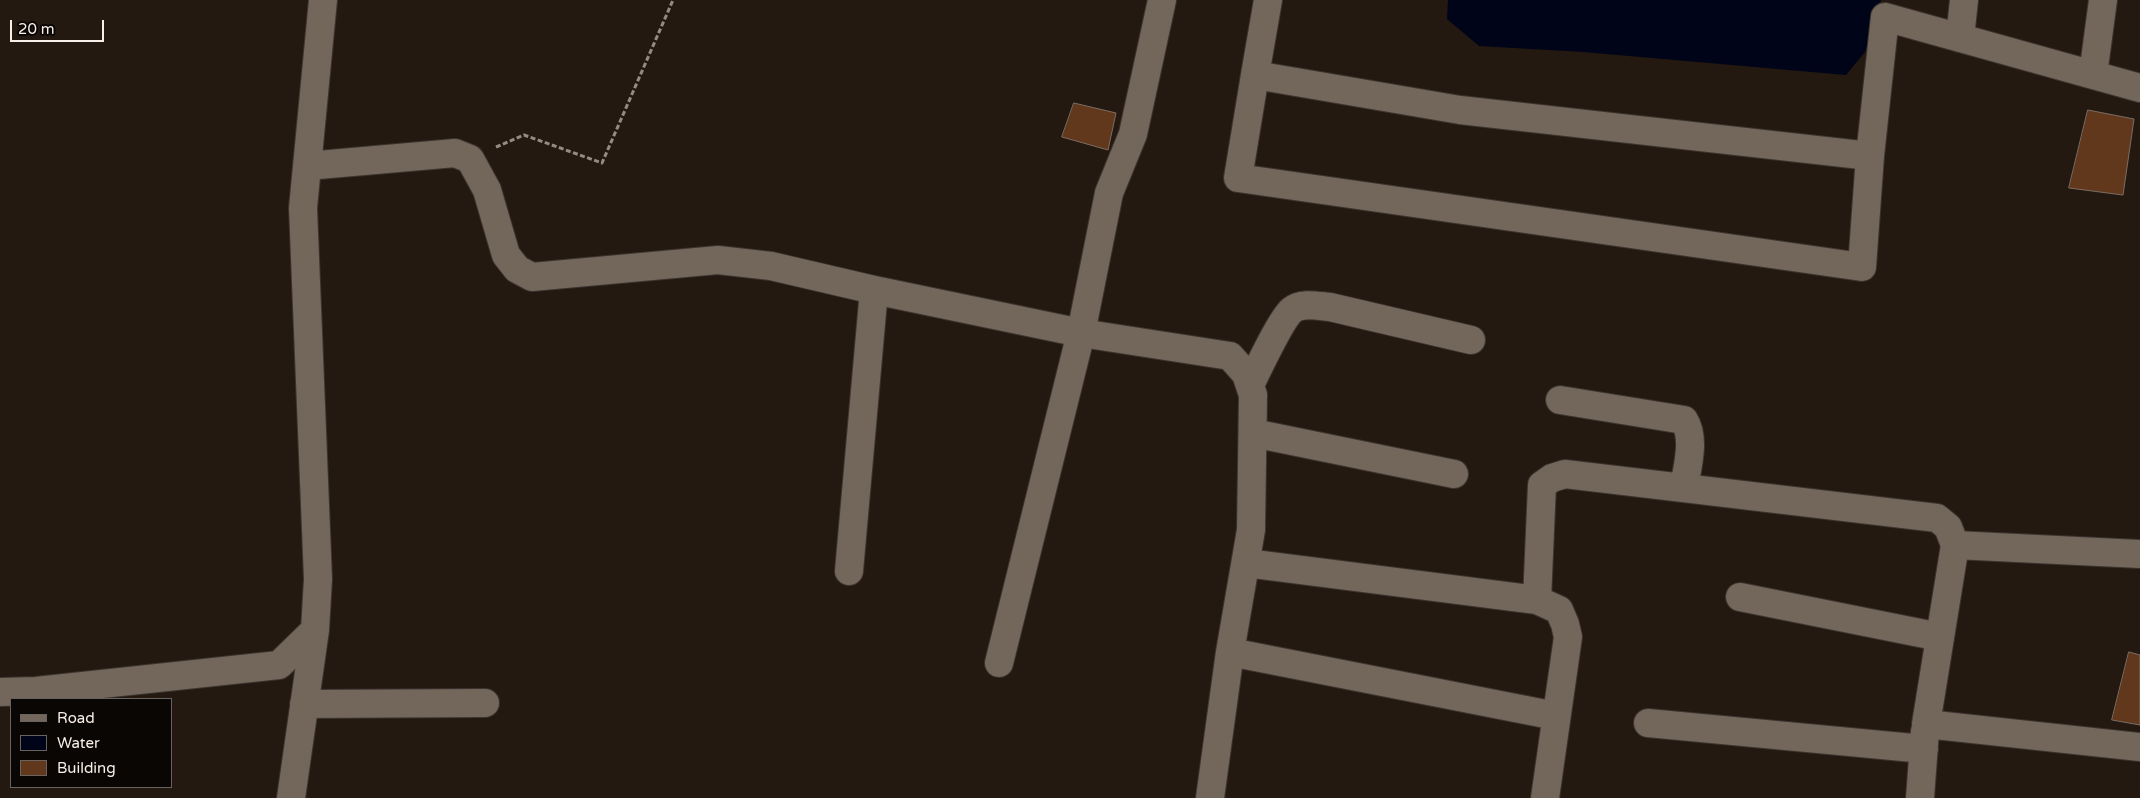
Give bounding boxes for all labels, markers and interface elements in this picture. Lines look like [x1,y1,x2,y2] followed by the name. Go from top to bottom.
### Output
[12,10,106,42] scale bar
[18,20,55,38] text: 20 m
[10,698,172,788] legend
[57,709,95,727] text: Road
[57,734,100,752] text: Water
[57,759,116,777] text: Building

